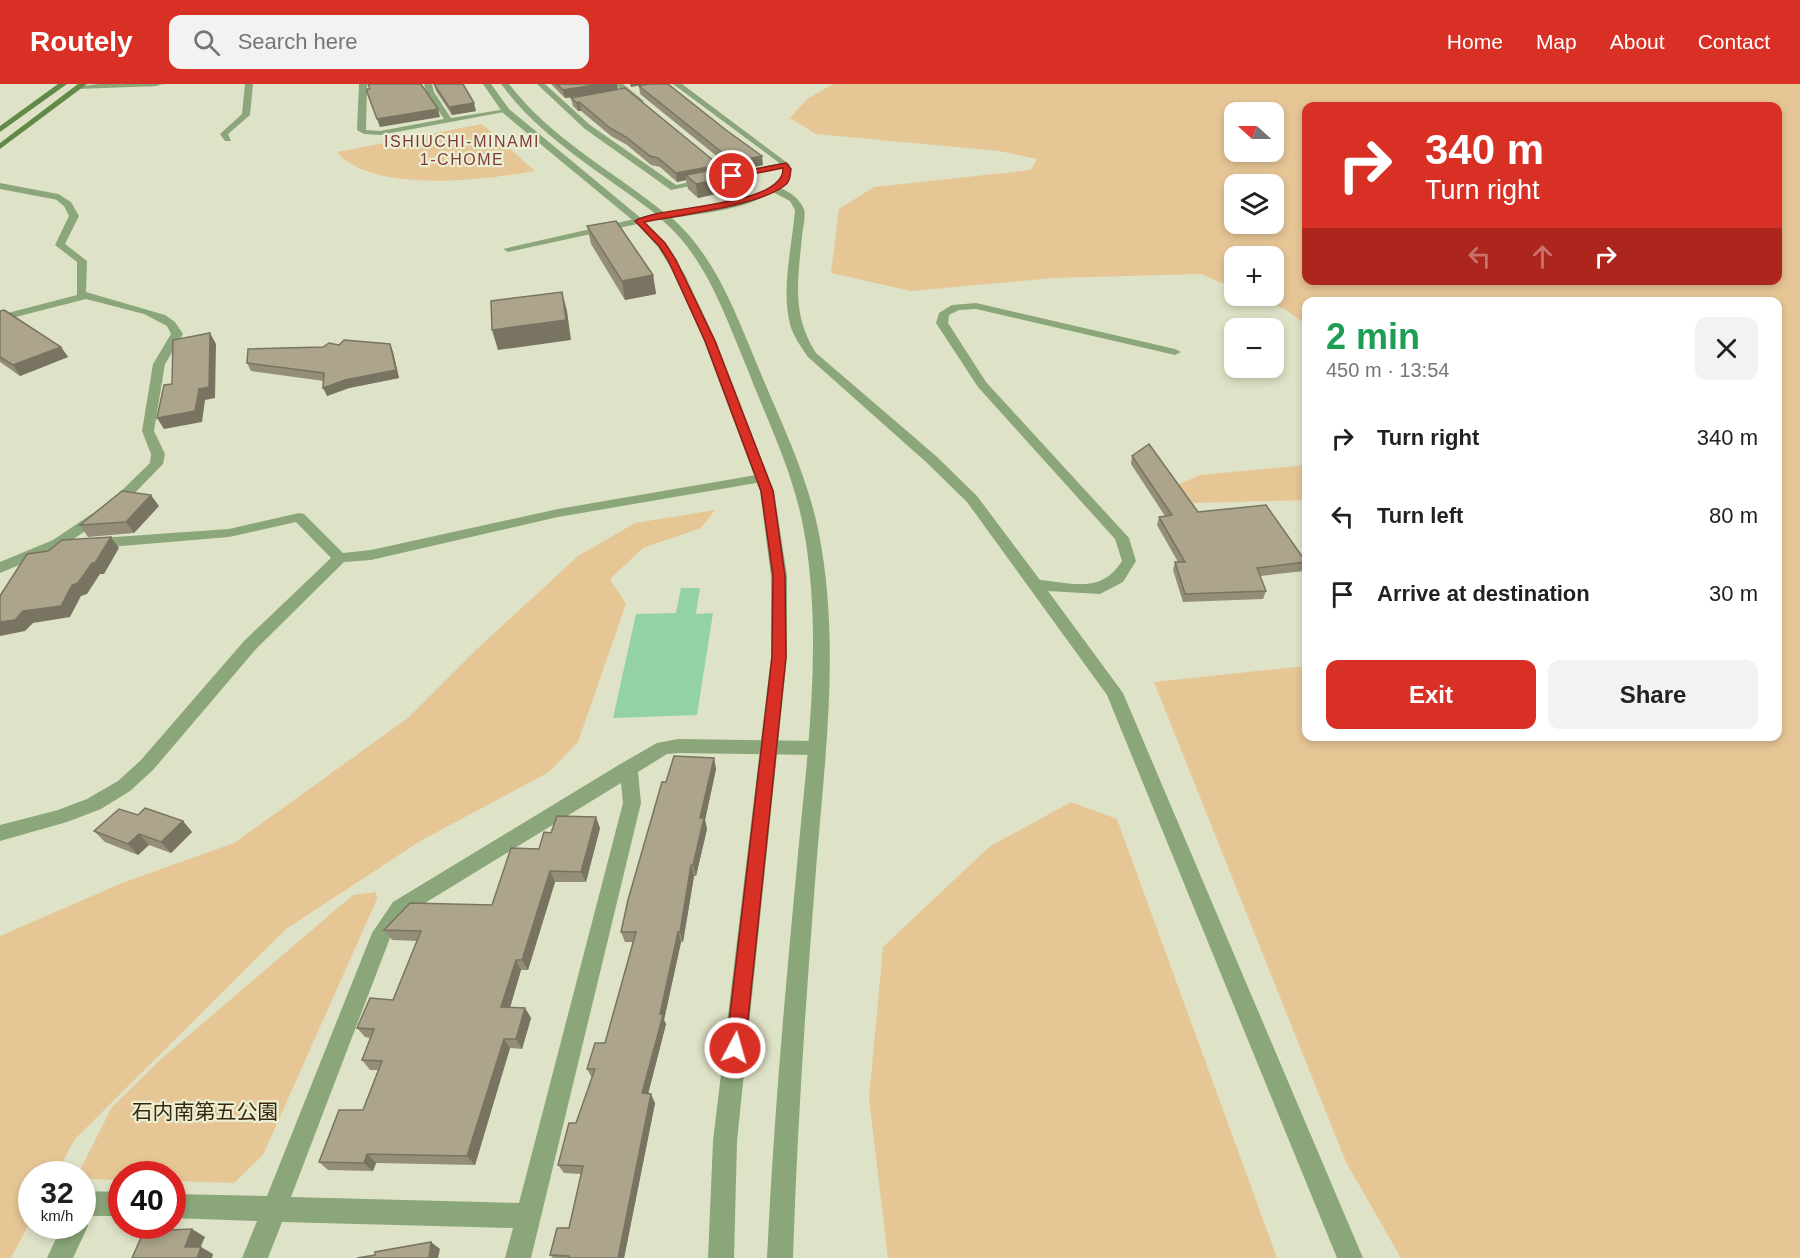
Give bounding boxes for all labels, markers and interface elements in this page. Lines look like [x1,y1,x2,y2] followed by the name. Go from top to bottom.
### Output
[169,15,589,69] search box
[30,26,133,57] text: Routely
[190,26,223,59] icon: search
[238,29,358,54] text: Search here
[1447,30,1503,53] text: Home
[1536,30,1577,53] text: Map
[1610,30,1665,53] text: About
[1698,30,1770,53] text: Contact
[1224,102,1284,162] north arrow
[1224,102,1284,378] map controls
[1326,126,1404,204] icon: right
[1425,126,1544,173] text: 340 m
[384,133,540,168] district label: ISHIUCHI-MINAMI 1-CHOME
[706,150,757,201] pin
[715,159,748,192] icon: arrive
[1224,174,1284,234] button: layers
[1425,175,1540,205] text: Turn right
[1463,240,1496,273] icon: left
[1526,240,1559,273] icon: ahead
[1589,240,1622,273] icon: right
[1224,246,1284,306] button: +
[1326,316,1420,357] text: 2 min
[1695,317,1758,380] button: close
[1224,318,1284,378] button: −
[1326,359,1449,381] text: 450 m · 13:54
[1326,422,1359,455] icon: right
[1377,425,1479,450] text: Turn right
[1697,425,1758,450] text: 340 m
[1326,500,1359,533] icon: left
[1377,503,1463,528] text: Turn left
[1709,503,1758,528] text: 80 m
[1326,578,1359,611] icon: arrive
[1377,581,1590,606] text: Arrive at destination
[1709,581,1758,606] text: 30 m
[1326,660,1536,729] button: Exit
[1548,660,1758,729] button: Share
[703,1016,767,1080] position arrow
[132,1100,279,1123] park label: 石内南第五公園
[108,1161,186,1239] speed limit sign: 40
[40,1176,74,1209] text: 32
[41,1207,73,1224] text: km/h

